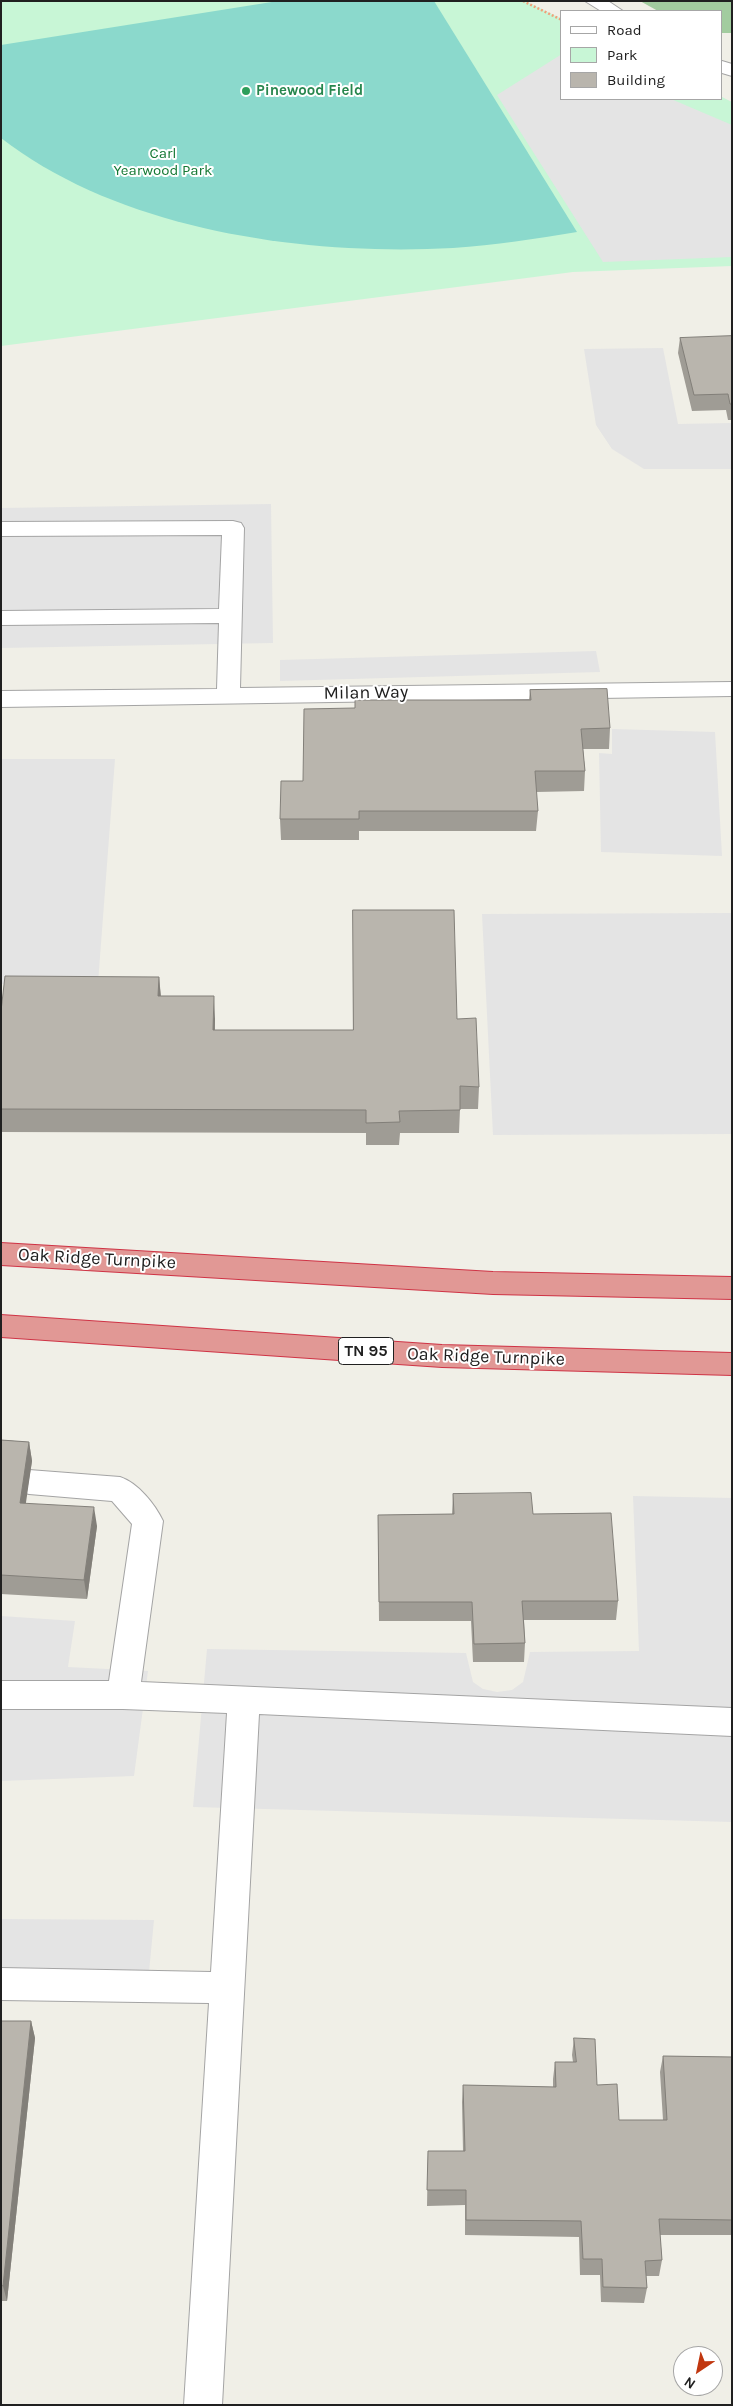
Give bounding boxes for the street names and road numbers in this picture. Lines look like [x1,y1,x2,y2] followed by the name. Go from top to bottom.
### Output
[324,681,408,705] street label: Milan Way
[18,1244,176,1274] street label: Oak Ridge Turnpike
[338,1338,394,1364] road number: TN 95
[407,1343,565,1371] street label: Oak Ridge Turnpike

